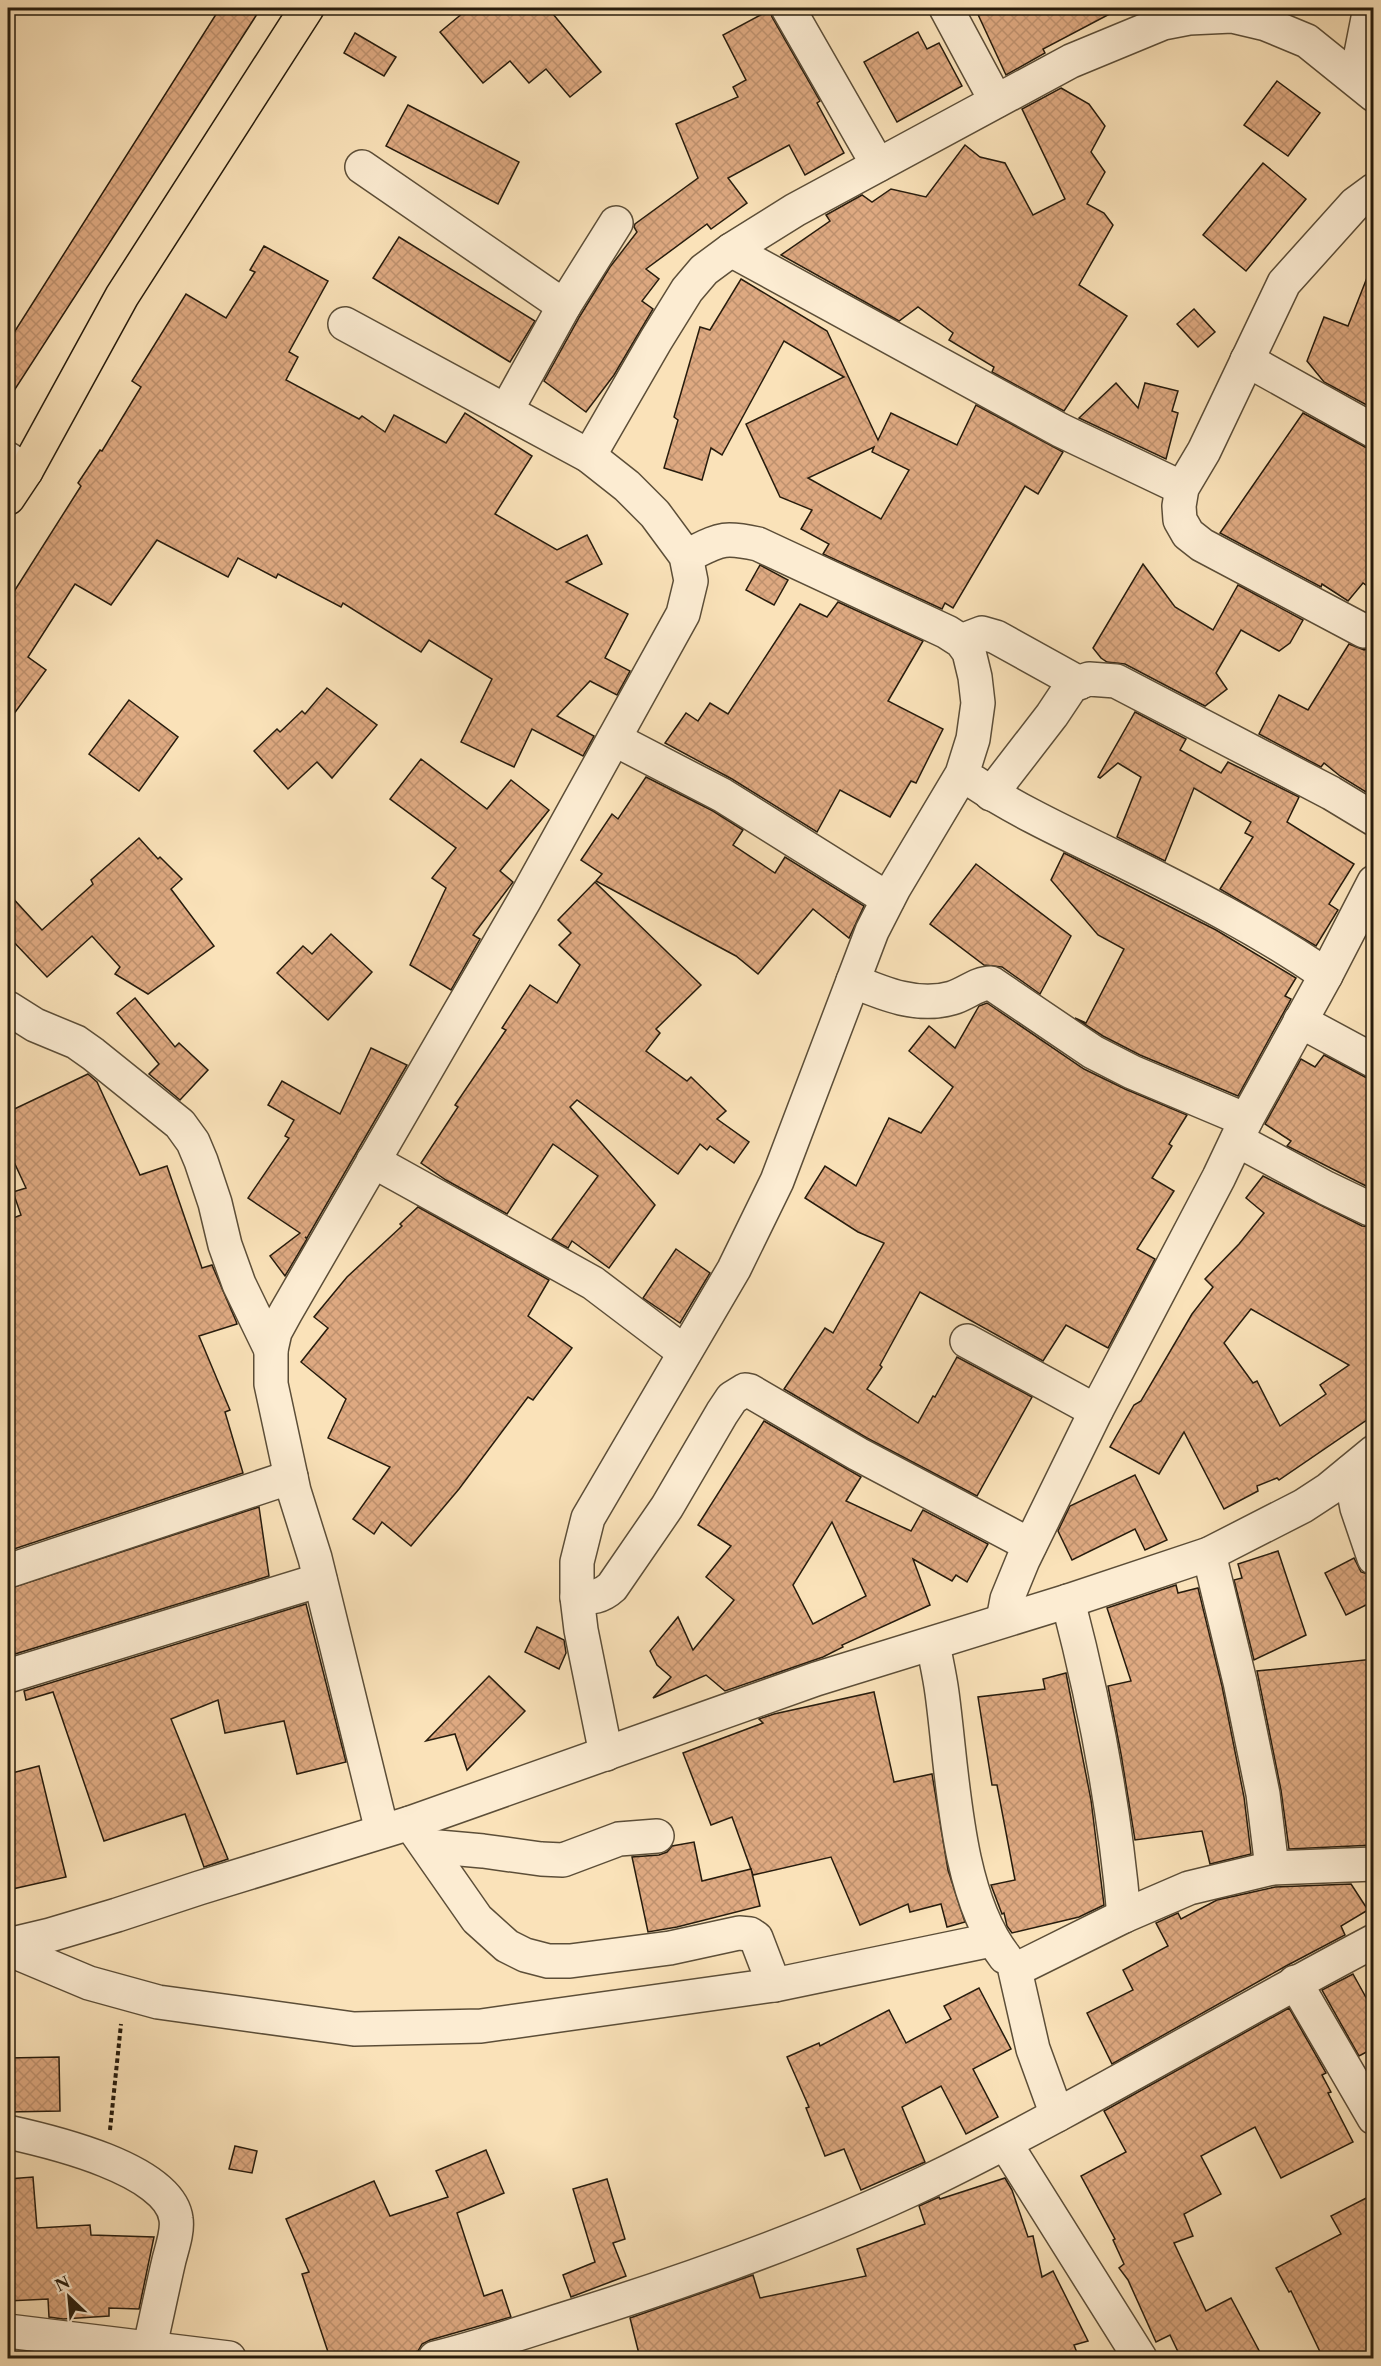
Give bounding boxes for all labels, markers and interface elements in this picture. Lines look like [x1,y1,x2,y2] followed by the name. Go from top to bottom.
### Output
[39,2267,99,2327] north arrow
[52,2271,73,2296] text: N

